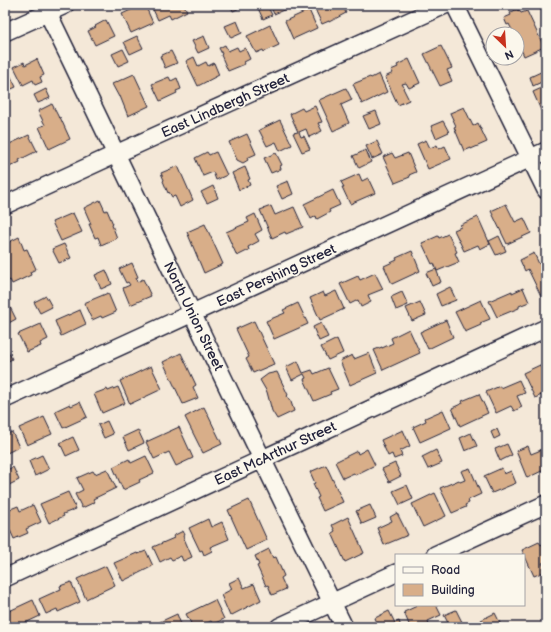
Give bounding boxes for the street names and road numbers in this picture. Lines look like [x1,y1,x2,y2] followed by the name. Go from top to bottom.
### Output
[159,69,292,141] street label: East Lindbergh Street
[214,240,339,311] street label: East Pershing Street
[160,259,228,374] street label: North Union Street
[212,418,339,489] street label: East McArthur Street

